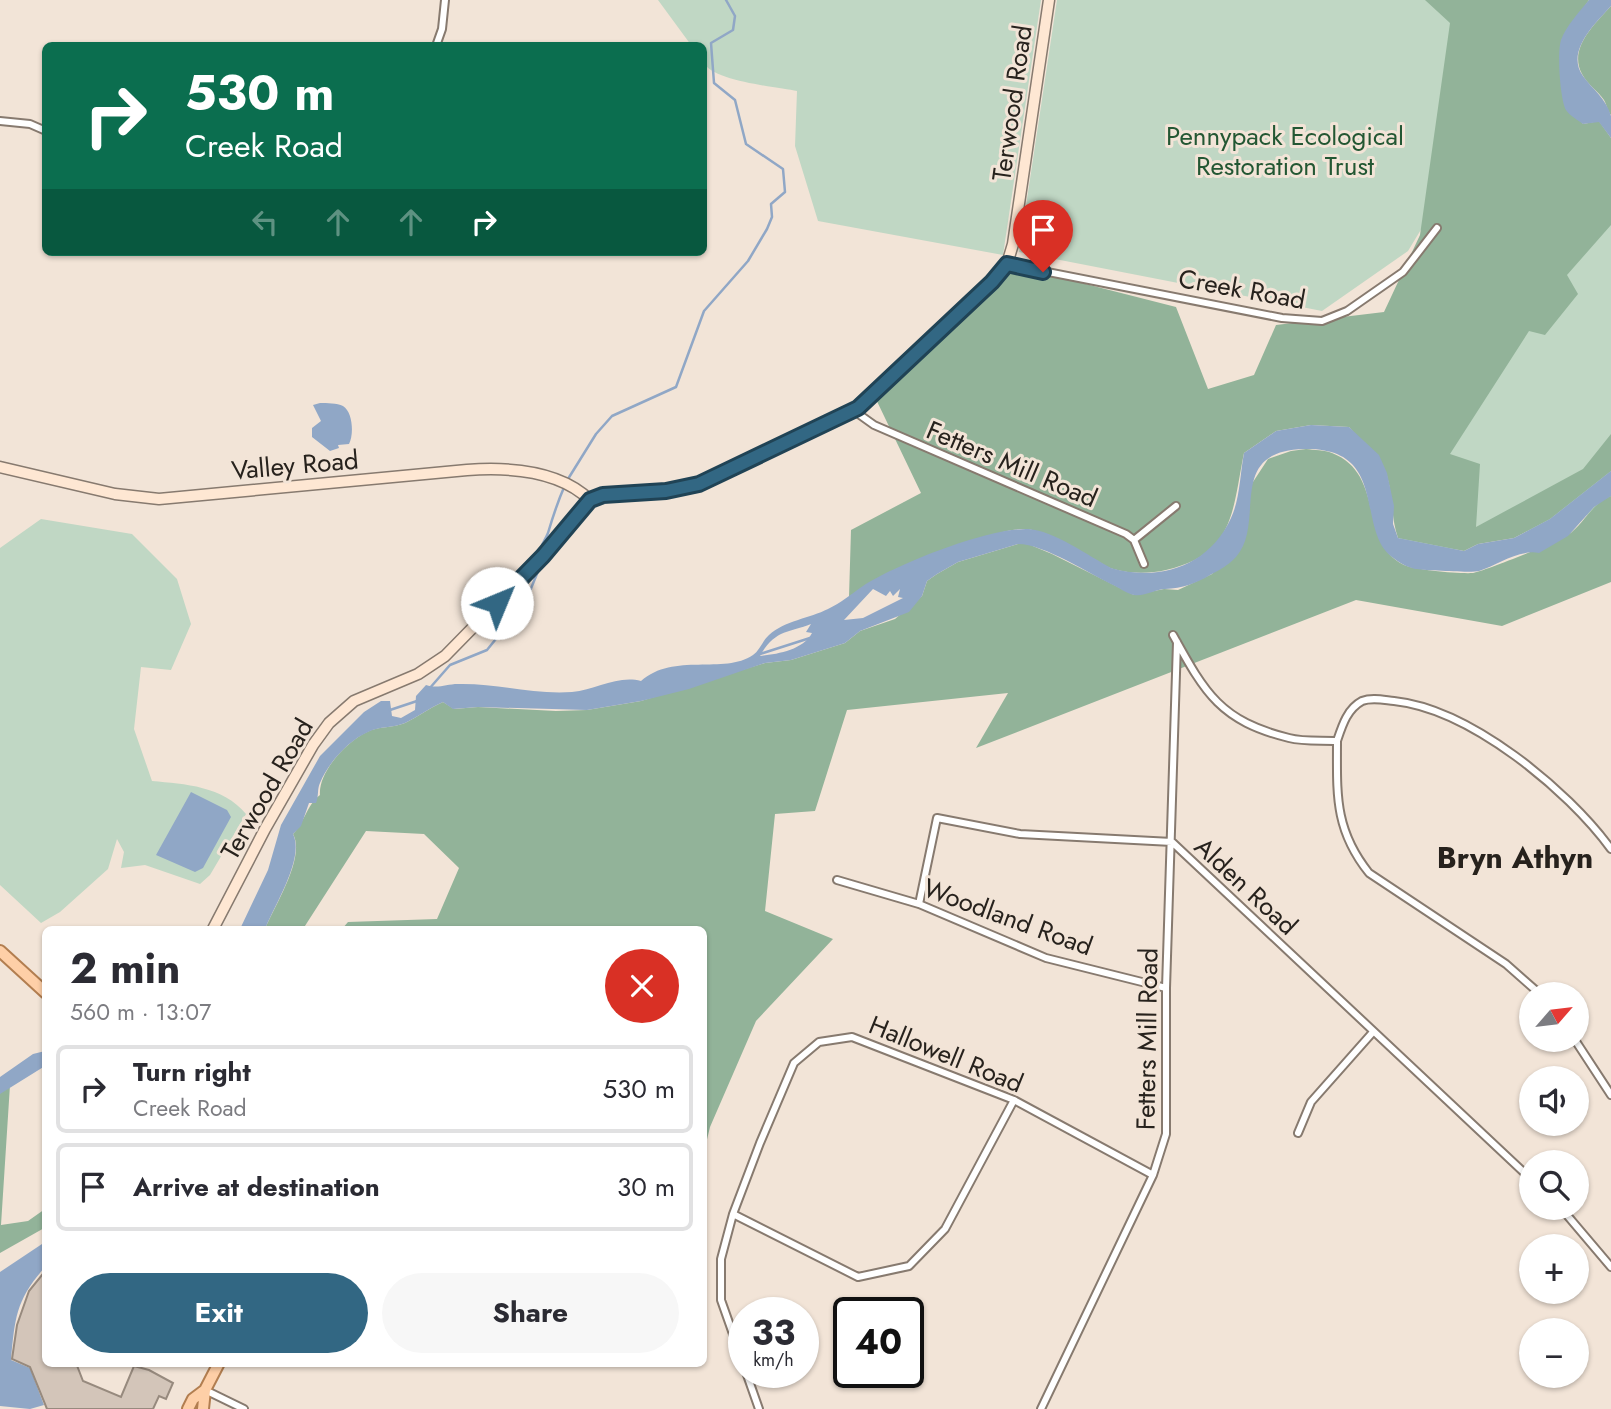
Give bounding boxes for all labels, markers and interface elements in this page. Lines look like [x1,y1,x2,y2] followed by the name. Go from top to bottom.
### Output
[982,23,1042,183] street label: Terwood Road
[185,58,334,128] text: 530 m
[70,70,161,161] icon: right
[1166,117,1404,185] park label: Pennypack Ecological Restoration Trust
[185,123,343,169] text: Creek Road
[1013,200,1073,272] pin
[246,203,284,241] icon: left
[319,203,357,241] icon: ahead
[392,203,430,241] icon: ahead
[465,203,503,241] icon: right
[1024,211,1062,249] icon: arrive
[1175,259,1309,319] street label: Creek Road
[921,411,1103,517] street label: Fetters Mill Road
[230,441,360,489] street label: Valley Road
[460,566,534,640] position arrow
[211,712,323,866] street label: Terwood Road
[1186,828,1306,944] street label: Alden Road
[1437,836,1593,879] district label: Bryn Athyn
[918,869,1098,965] street label: Woodland Road
[70,938,180,999] text: 2 min
[1126,948,1168,1130] street label: Fetters Mill Road
[605,949,679,1023] button: close
[1519,982,1589,1052] north arrow
[1519,982,1589,1388] map controls
[70,995,211,1029] text: 560 m · 13:07
[863,1006,1029,1102] street label: Hallowell Road
[133,1053,251,1091] text: Turn right
[1519,1066,1589,1136] button: sound
[74,1070,112,1108] icon: right
[602,1070,675,1108] text: 530 m
[133,1091,247,1125] text: Creek Road
[1519,1150,1589,1220] button: search
[74,1168,112,1206] icon: arrive
[133,1168,380,1206] text: Arrive at destination
[617,1168,675,1206] text: 30 m
[1519,1234,1589,1304] button: +
[70,1273,368,1353] button: Exit
[382,1273,679,1353] button: Share
[833,1297,924,1388] speed limit sign: 40
[752,1308,795,1358] text: 33
[1519,1318,1589,1388] button: −
[753,1347,794,1373] text: km/h

